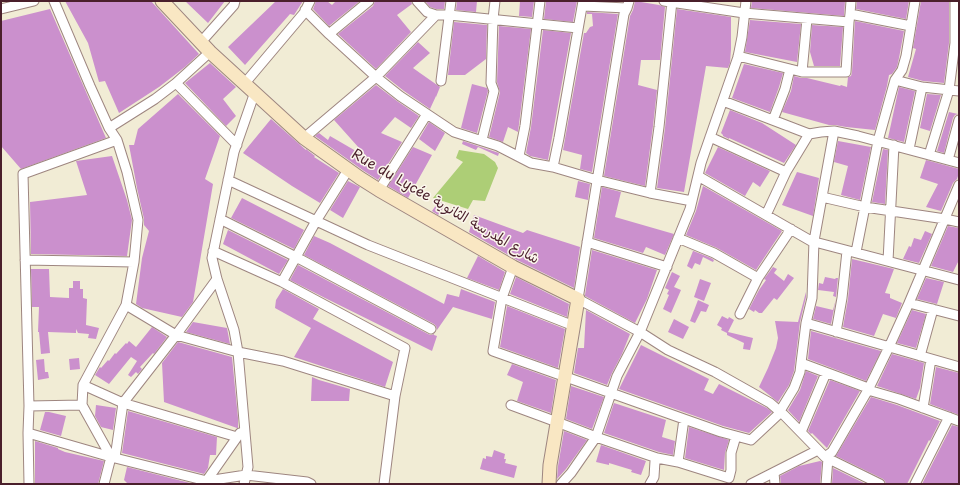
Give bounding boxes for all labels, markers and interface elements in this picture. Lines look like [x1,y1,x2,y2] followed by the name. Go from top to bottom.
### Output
[348,146,542,268] street label: Rue du Lycée شارع المدرسة الثانوية

